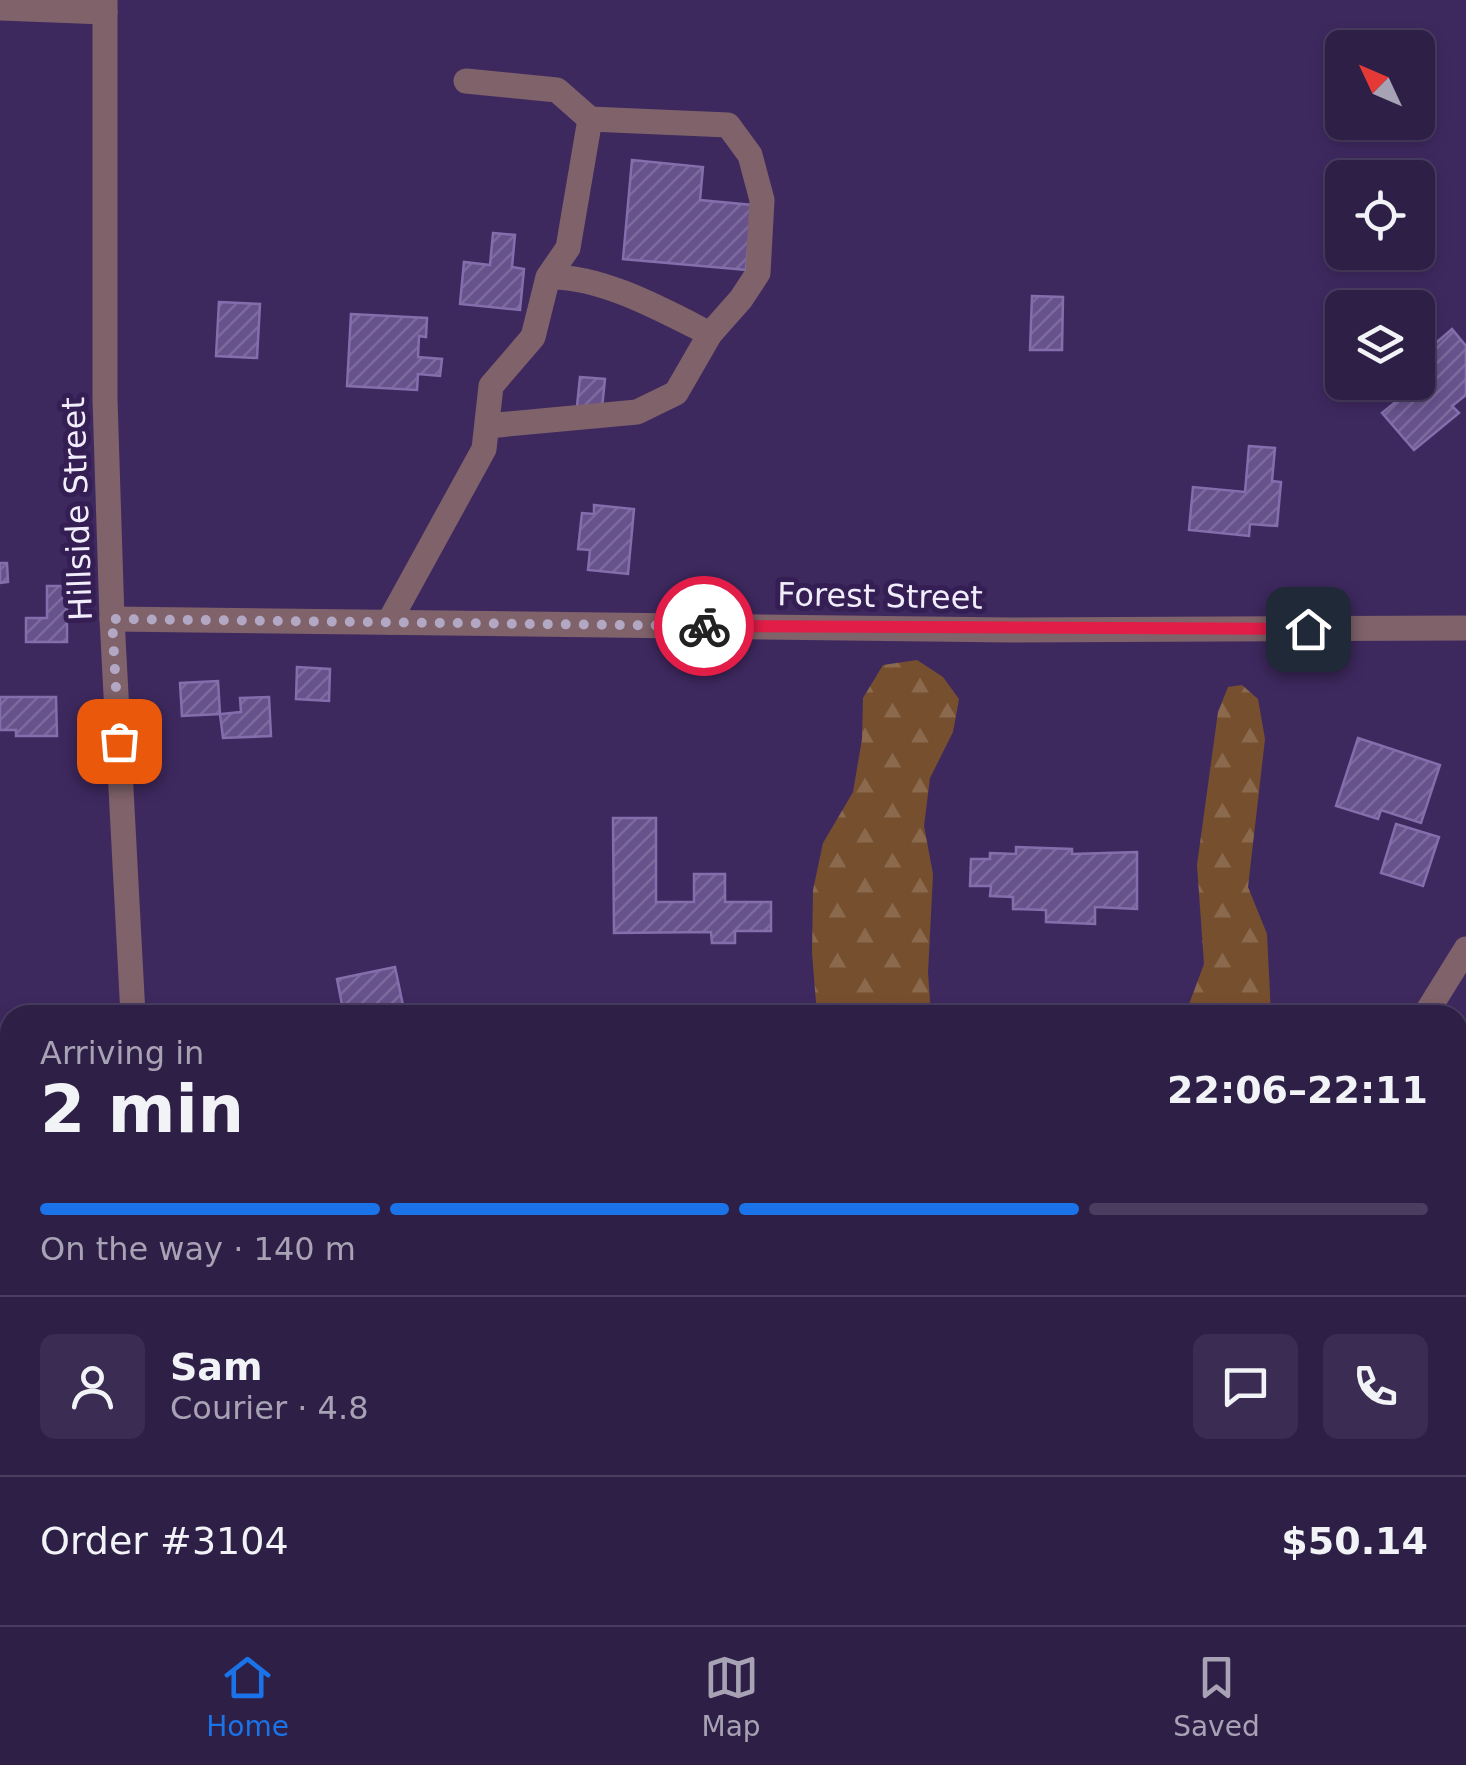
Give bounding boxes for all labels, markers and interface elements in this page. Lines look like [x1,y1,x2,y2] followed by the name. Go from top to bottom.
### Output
[1325,30,1435,140] north arrow
[1325,30,1435,400] map controls
[1325,160,1435,270] button: locate
[1325,290,1435,400] button: layers
[54,397,100,621] street label: Hillside Street
[777,575,983,617] street label: Forest Street
[654,576,754,676] courier
[1266,587,1351,672] pin
[677,599,732,654] icon: bike
[1281,602,1336,657] icon: home
[77,699,162,784] pin
[92,714,147,769] icon: bag
[40,1034,204,1072] text: Arriving in
[1167,1068,1428,1112] text: 22:06–22:11
[40,1072,244,1147] text: 2 min
[40,1230,356,1268] text: On the way · 140 m
[40,1334,145,1439] button: person
[1193,1334,1298,1439] button: chat
[1323,1334,1428,1439] button: phone
[170,1345,263,1389] text: Sam
[170,1389,369,1427] text: Courier · 4.8
[40,1519,289,1563] text: Order #3104
[1281,1519,1428,1563] text: $50.14
[206,1650,289,1743] tab: Home
[702,1650,761,1743] tab: Map
[1173,1650,1260,1743] tab: Saved

